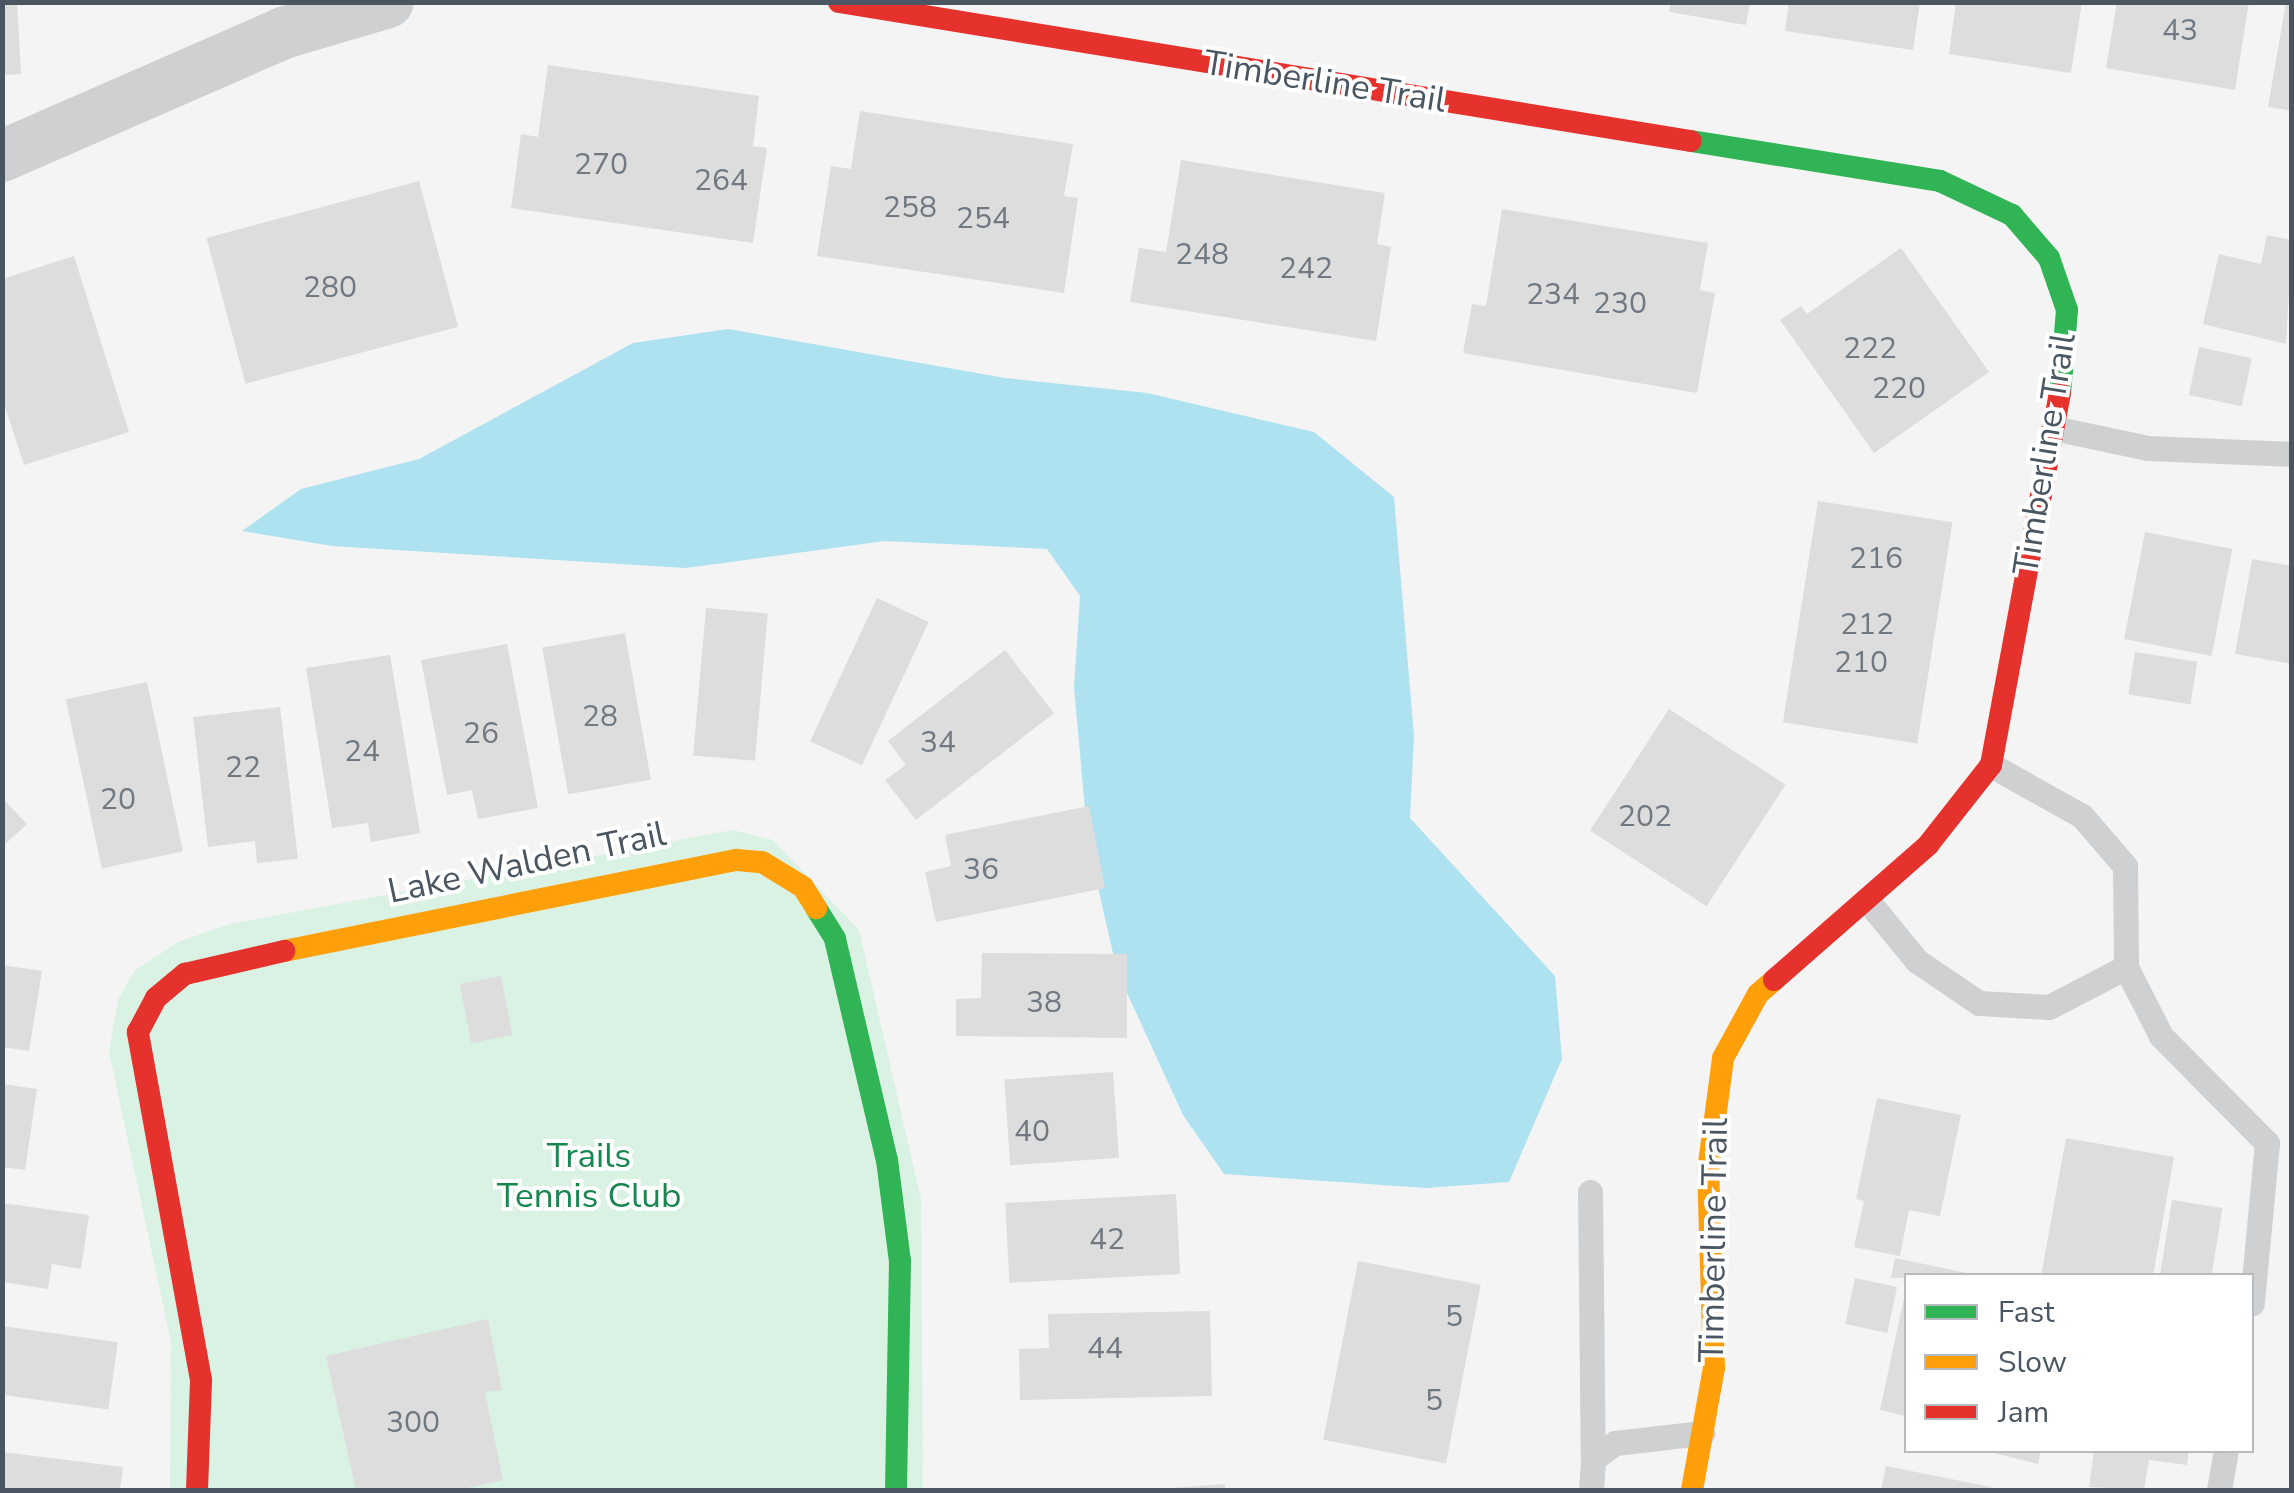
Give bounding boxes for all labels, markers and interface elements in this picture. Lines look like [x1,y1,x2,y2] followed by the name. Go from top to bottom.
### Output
[2162,13,2198,49] house number: 43
[1201,42,1449,122] street label: Timberline Trail
[574,147,628,183] house number: 270
[694,163,748,199] house number: 264
[883,190,937,226] house number: 258
[956,201,1010,237] house number: 254
[1175,237,1229,273] house number: 248
[1279,251,1333,287] house number: 242
[303,270,357,306] house number: 280
[1526,277,1580,313] house number: 234
[1593,286,1647,322] house number: 230
[2005,330,2085,578] street label: Timberline Trail
[1843,331,1897,367] house number: 222
[1872,371,1926,407] house number: 220
[1849,541,1903,577] house number: 216
[1840,607,1894,643] house number: 212
[1834,645,1888,681] house number: 210
[582,699,618,735] house number: 28
[463,716,499,752] house number: 26
[920,725,956,761] house number: 34
[344,734,380,770] house number: 24
[225,750,261,786] house number: 22
[100,782,136,818] house number: 20
[1618,799,1672,835] house number: 202
[384,813,670,913] street label: Lake Walden Trail
[963,852,999,888] house number: 36
[1026,985,1062,1021] house number: 38
[1014,1114,1050,1150] house number: 40
[1691,1117,1737,1363] street label: Timberline Trail
[497,1135,681,1217] park label: Trails Tennis Club
[1089,1222,1125,1258] house number: 42
[1904,1273,2254,1453] legend
[1998,1292,2055,1333] text: Fast
[1445,1299,1463,1335] house number: 5
[1087,1331,1123,1367] house number: 44
[1998,1342,2067,1383] text: Slow
[1425,1383,1443,1419] house number: 5
[1998,1392,2049,1433] text: Jam
[386,1405,440,1441] house number: 300

